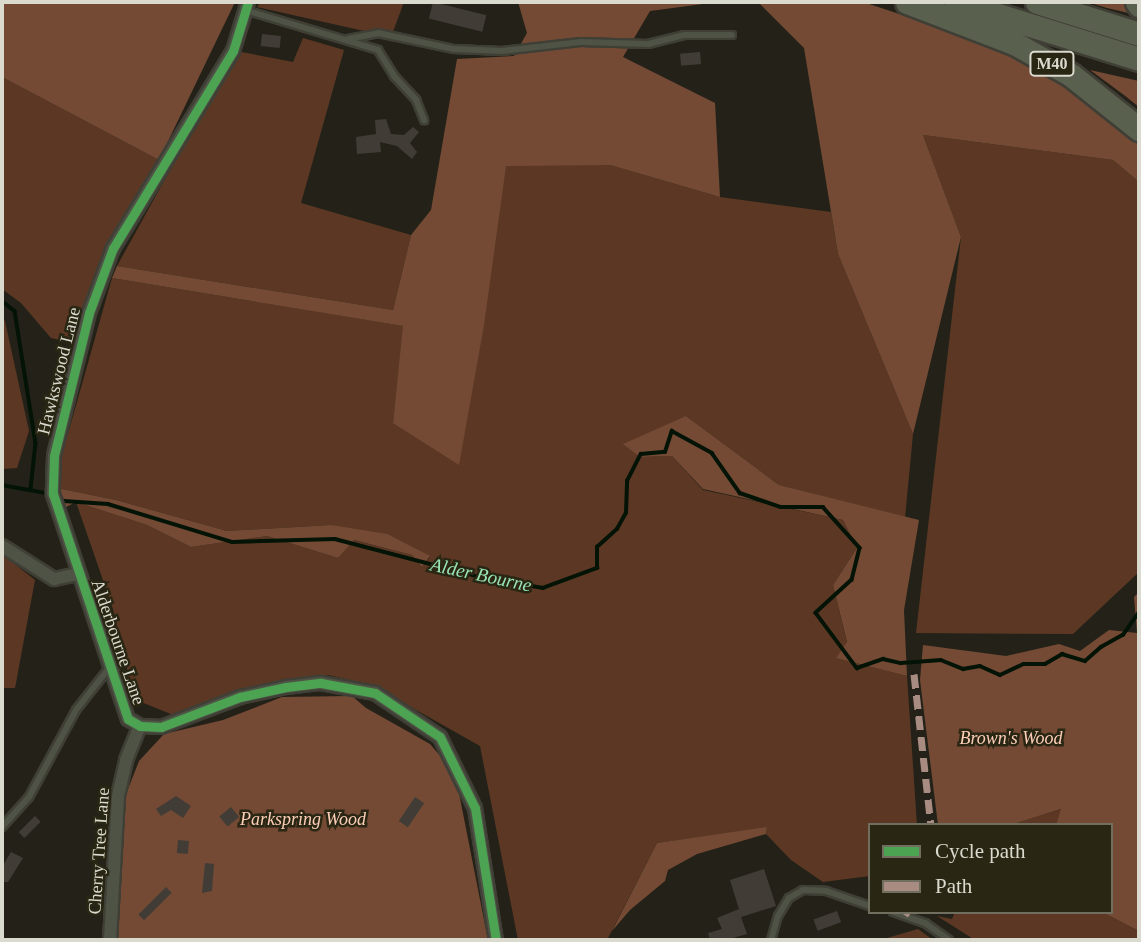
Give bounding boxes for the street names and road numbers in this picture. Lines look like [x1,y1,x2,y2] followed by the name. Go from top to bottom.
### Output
[1029,52,1075,76] road number: M40
[33,305,85,437] street label: Hawkswood Lane
[86,576,150,708] street label: Alderbourne Lane
[84,787,114,915] street label: Cherry Tree Lane

